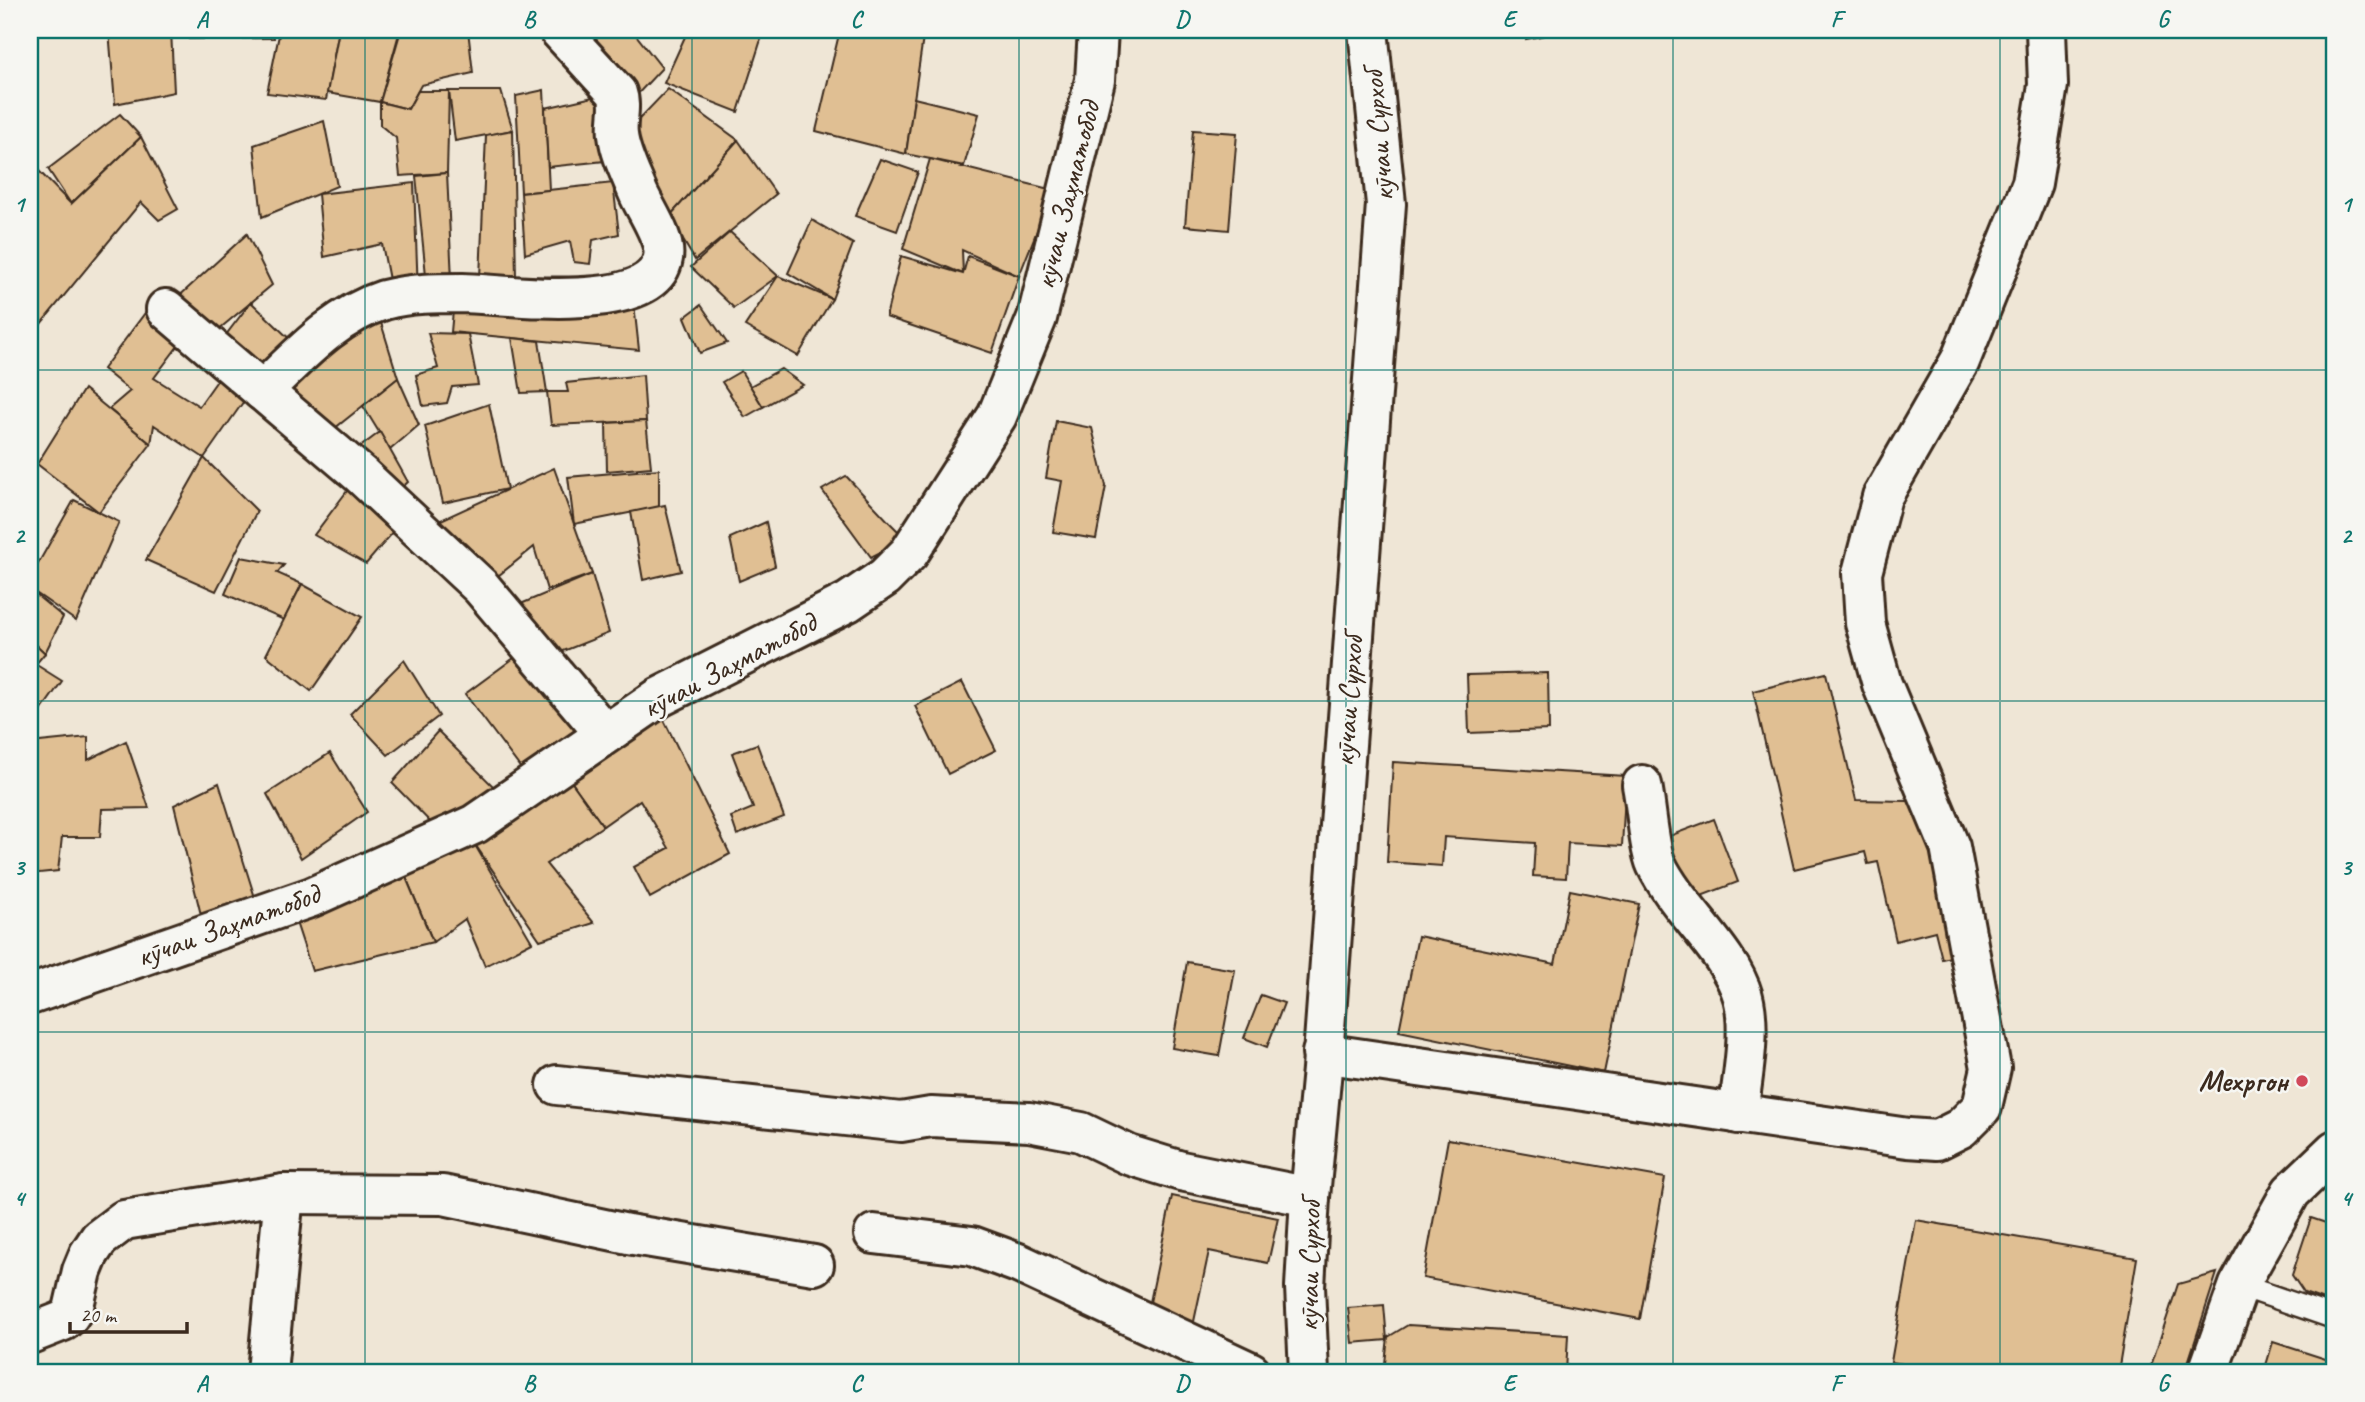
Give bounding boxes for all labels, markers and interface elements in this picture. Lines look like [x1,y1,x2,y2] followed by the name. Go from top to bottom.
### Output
[196,5,210,34] text: A
[523,5,537,34] text: B
[851,5,865,34] text: C
[1175,5,1191,34] text: D
[1503,5,1519,34] text: E
[1831,5,1847,34] text: F
[2157,5,2172,34] text: G
[1353,61,1403,203] street label: кӯчаи Сурхоб
[1025,95,1109,293] street label: кӯчаи Заҳматобод
[14,190,27,219] text: 1
[2341,190,2354,219] text: 1
[14,521,27,550] text: 2
[2341,521,2354,550] text: 2
[635,602,825,727] street label: кӯчаи Заҳматобод
[1324,627,1372,768] street label: кӯчаи Сурхоб
[14,853,27,882] text: 3
[2341,853,2354,882] text: 3
[131,874,327,976] street label: кӯчаи Заҳматобод
[2199,1062,2290,1100] place label: Мехргон
[2294,1073,2310,1089] marker: Мехргон
[14,1184,27,1213] text: 4
[2341,1184,2354,1213] text: 4
[1289,1192,1329,1332] street label: кӯчаи Сурхоб
[70,1290,187,1334] scale bar
[80,1302,118,1328] text: 20 m
[196,1369,210,1398] text: A
[523,1369,537,1398] text: B
[851,1369,865,1398] text: C
[1175,1369,1191,1398] text: D
[1503,1369,1519,1398] text: E
[1831,1369,1847,1398] text: F
[2157,1369,2172,1398] text: G

